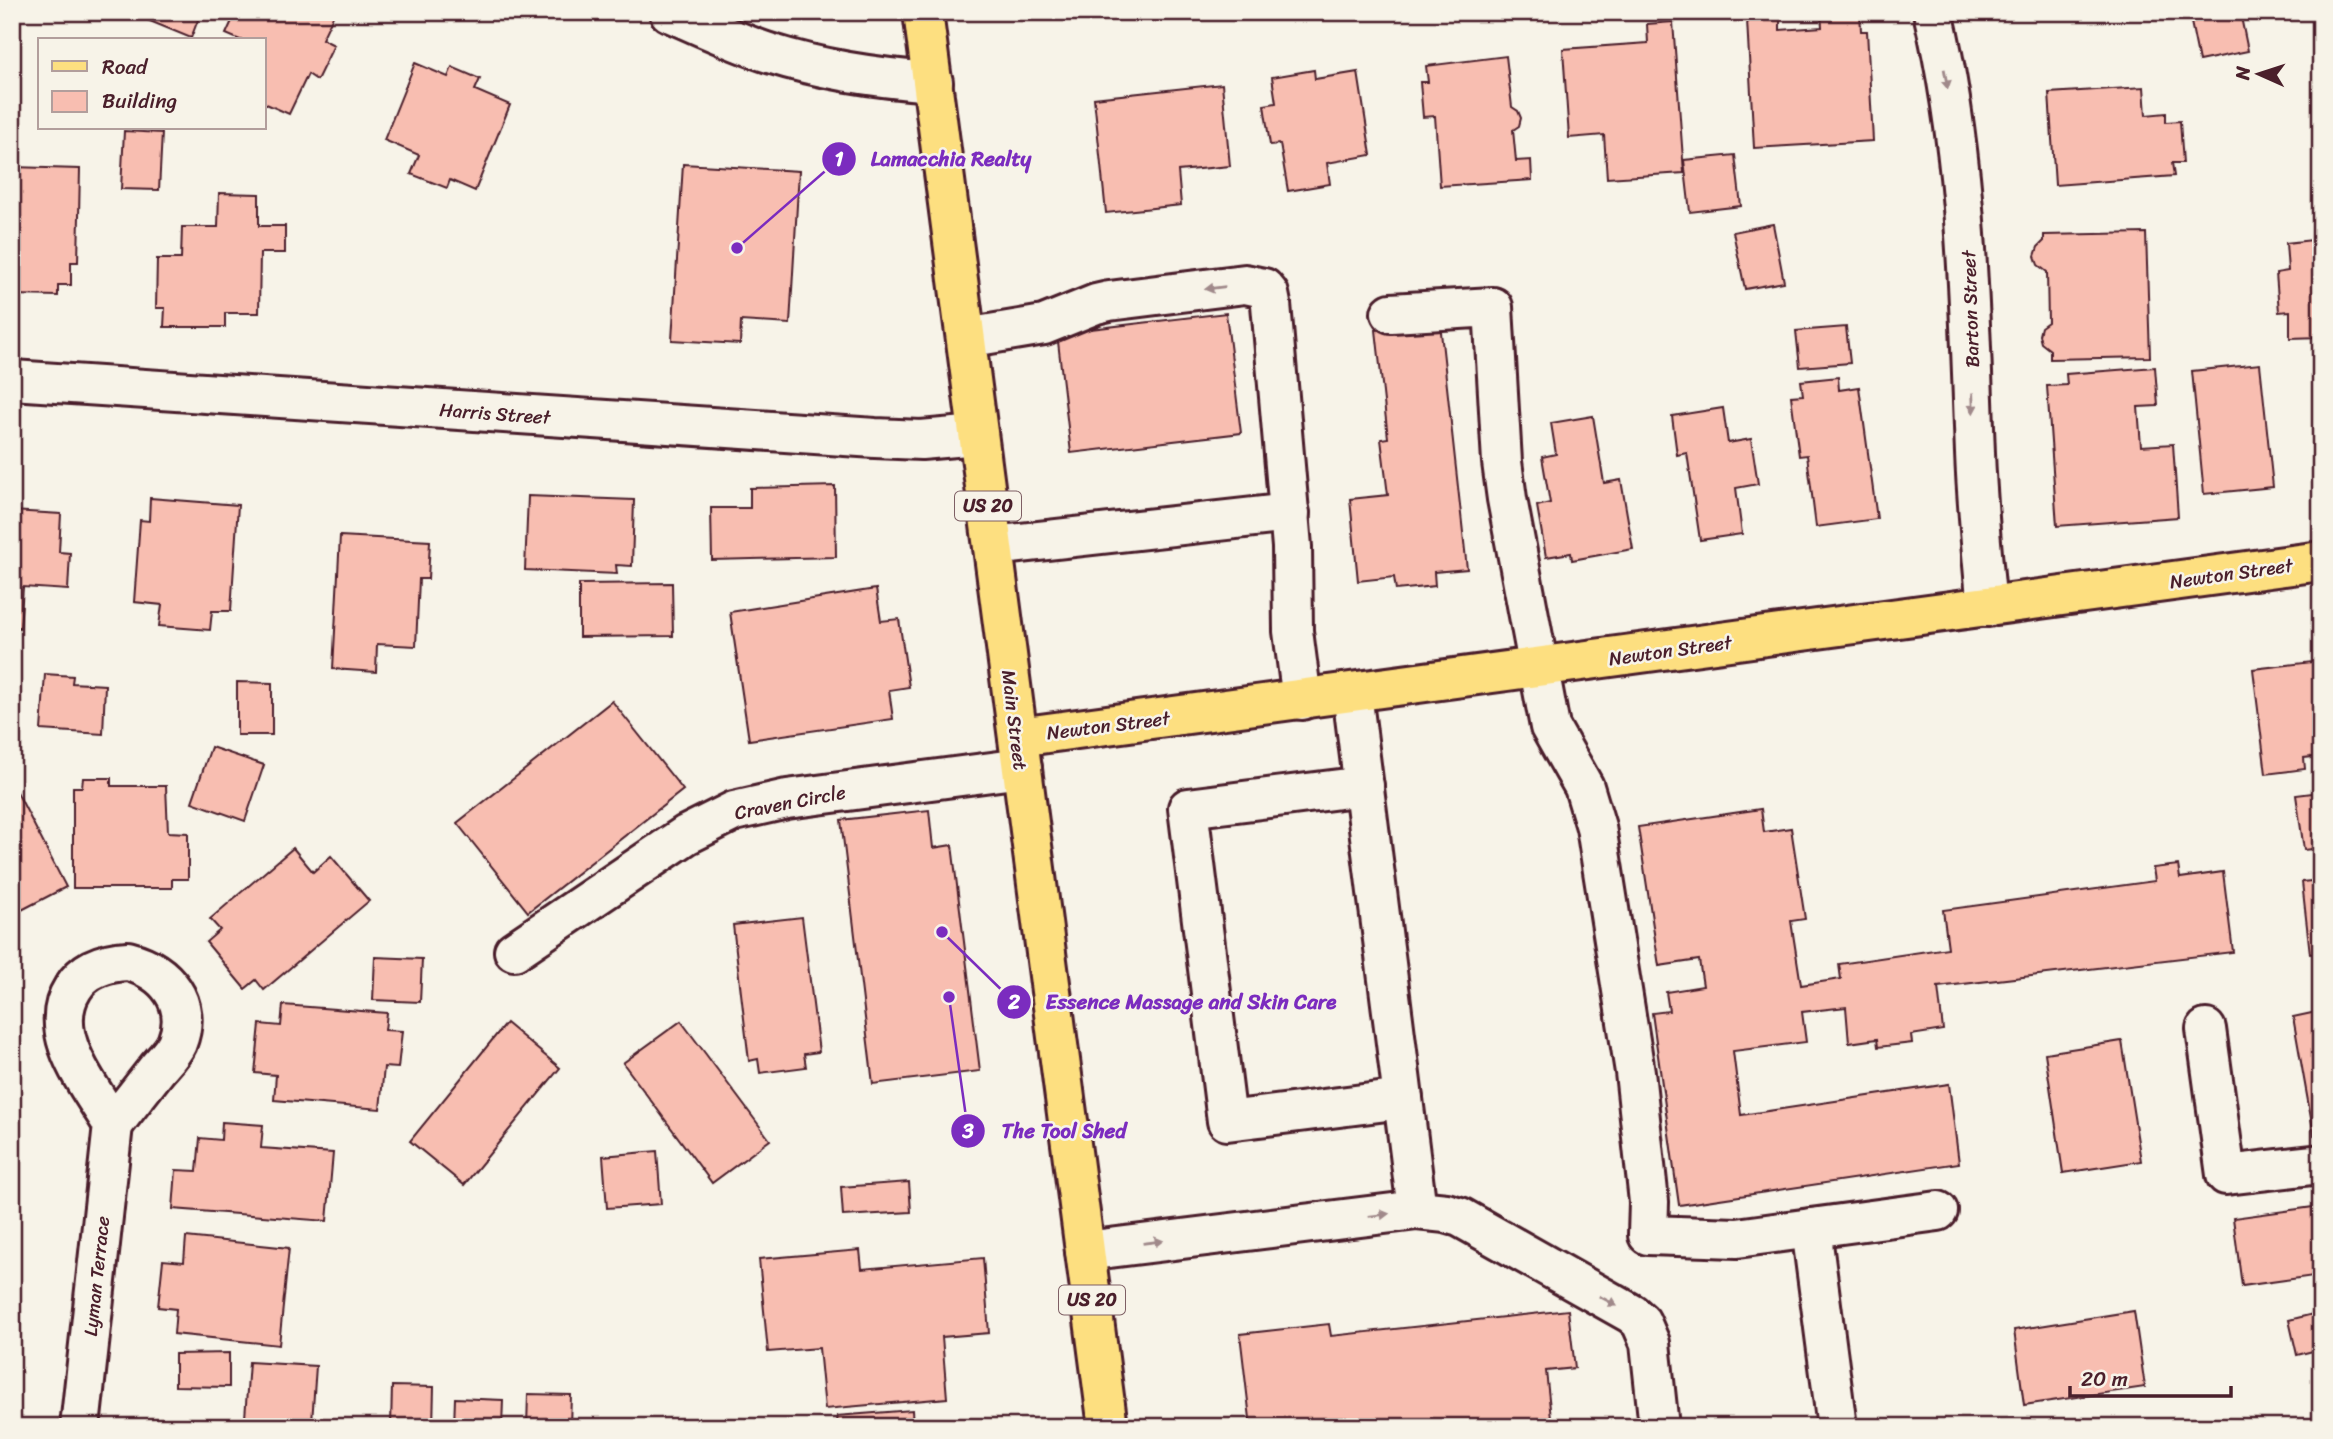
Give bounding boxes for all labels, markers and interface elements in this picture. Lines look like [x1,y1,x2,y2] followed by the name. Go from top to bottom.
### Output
[38,38,266,130] legend
[2224,38,2294,108] north arrow
[102,48,149,86] text: Road
[2226,65,2259,82] text: N
[1941,68,1952,90] one-way arrow
[102,82,178,120] text: Building
[821,138,1045,180] callout: Lamacchia Realty
[834,140,844,178] text: 1
[871,140,1033,178] text: Lamacchia Realty
[1952,249,1989,368] street label: Barton Street
[1204,283,1226,294] one-way arrow
[1968,392,1979,414] one-way arrow
[438,393,553,434] street label: Harris Street
[955,492,1021,520] road number: US 20
[2167,548,2296,598] street label: Newton Street
[1606,625,1735,675] street label: Newton Street
[992,668,1037,772] street label: Main Street
[1045,701,1173,749] street label: Newton Street
[732,776,849,829] street label: Craven Circle
[996,981,1351,1023] callout: Essence Massage and Skin Care
[1007,983,1020,1021] text: 2
[1046,983,1337,1021] text: Essence Massage and Skin Care
[951,1110,1142,1152] callout: The Tool Shed
[961,1112,974,1150] text: 3
[1002,1112,1128,1150] text: The Tool Shed
[1368,1209,1390,1220] one-way arrow
[74,1214,119,1338] street label: Lyman Terrace
[1142,1236,1164,1247] one-way arrow
[1059,1286,1125,1315] road number: US 20
[1599,1295,1618,1307] one-way arrow
[2070,1355,2232,1399] scale bar
[2081,1360,2128,1398] text: 20 m

